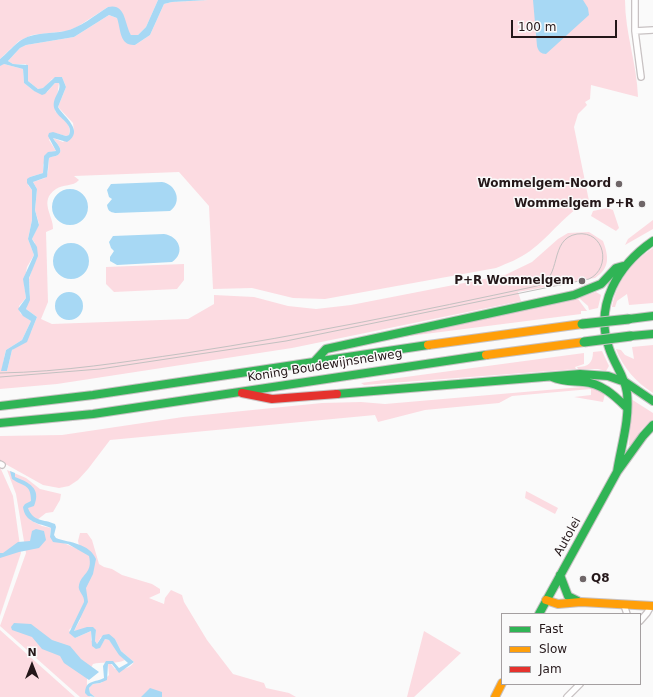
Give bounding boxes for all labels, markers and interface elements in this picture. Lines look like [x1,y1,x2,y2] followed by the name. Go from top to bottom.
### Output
[513,12,619,38] scale bar
[518,20,556,34] text: 100 m
[477,177,611,191] place label: Wommelgem-Noord
[614,179,624,189] marker: Wommelgem-Noord
[514,197,634,211] place label: Wommelgem P+R
[637,199,647,209] marker: Wommelgem P+R
[454,274,574,288] place label: P+R Wommelgem
[577,276,587,286] marker: P+R Wommelgem
[247,347,403,385] street label: Koning Boudewijnsnelweg
[552,515,584,559] street label: Autolei
[591,572,610,586] place label: Q8
[578,574,588,584] marker: Q8
[501,613,641,685] legend
[539,622,563,636] text: Fast
[539,642,567,656] text: Slow
[12,645,52,685] north arrow
[27,646,37,659] text: N
[539,662,562,676] text: Jam

